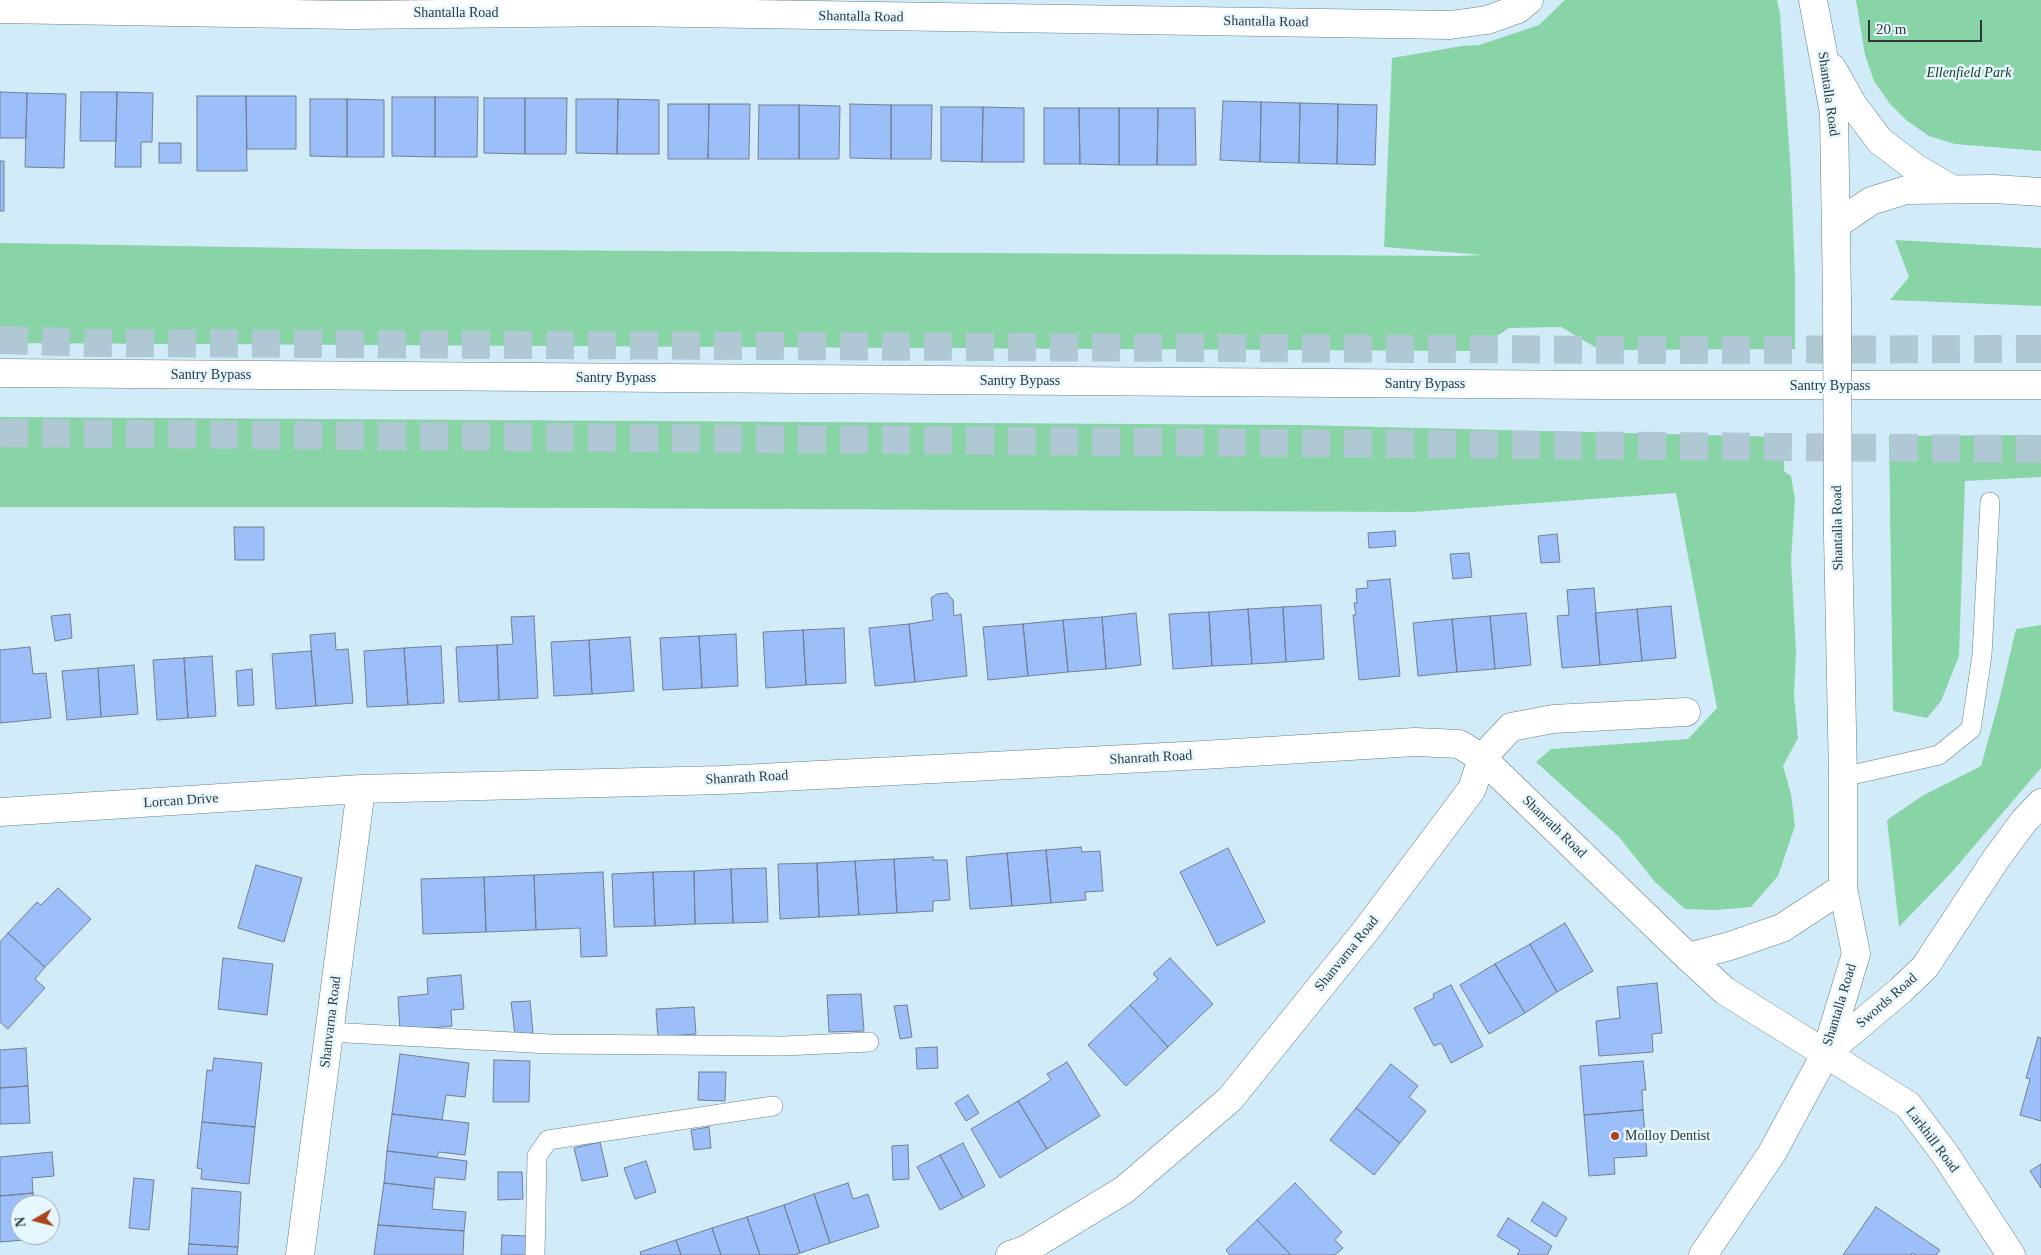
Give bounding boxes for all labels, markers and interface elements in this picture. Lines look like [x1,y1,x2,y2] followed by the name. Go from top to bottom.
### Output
[413,5,499,21] street label: Shantalla Road
[818,8,904,26] street label: Shantalla Road
[1871,10,1985,42] scale bar
[1223,13,1309,31] street label: Shantalla Road
[1876,21,1906,37] text: 20 m
[1814,51,1842,137] street label: Shantalla Road
[1926,65,2012,81] park label: Ellenfield Park
[171,367,251,383] street label: Santry Bypass
[576,370,656,386] street label: Santry Bypass
[980,373,1060,389] street label: Santry Bypass
[1385,376,1465,392] street label: Santry Bypass
[1790,378,1870,394] street label: Santry Bypass
[1829,485,1847,571] street label: Shantalla Road
[1109,747,1193,769] street label: Shanrath Road
[705,767,789,789] street label: Shanrath Road
[143,790,219,812] street label: Lorcan Drive
[1518,792,1590,862] street label: Shanrath Road
[1311,913,1383,995] street label: Shanvarna Road
[1820,962,1860,1048] street label: Shantalla Road
[1853,970,1921,1032] street label: Swords Road
[317,975,345,1069] street label: Shanvarna Road
[1902,1104,1962,1176] street label: Larkhill Road
[1625,1128,1710,1144] place label: Molloy Dentist
[1609,1130,1621,1142] marker: Molloy Dentist
[10,1195,60,1245] north arrow
[13,1216,29,1228] text: N

